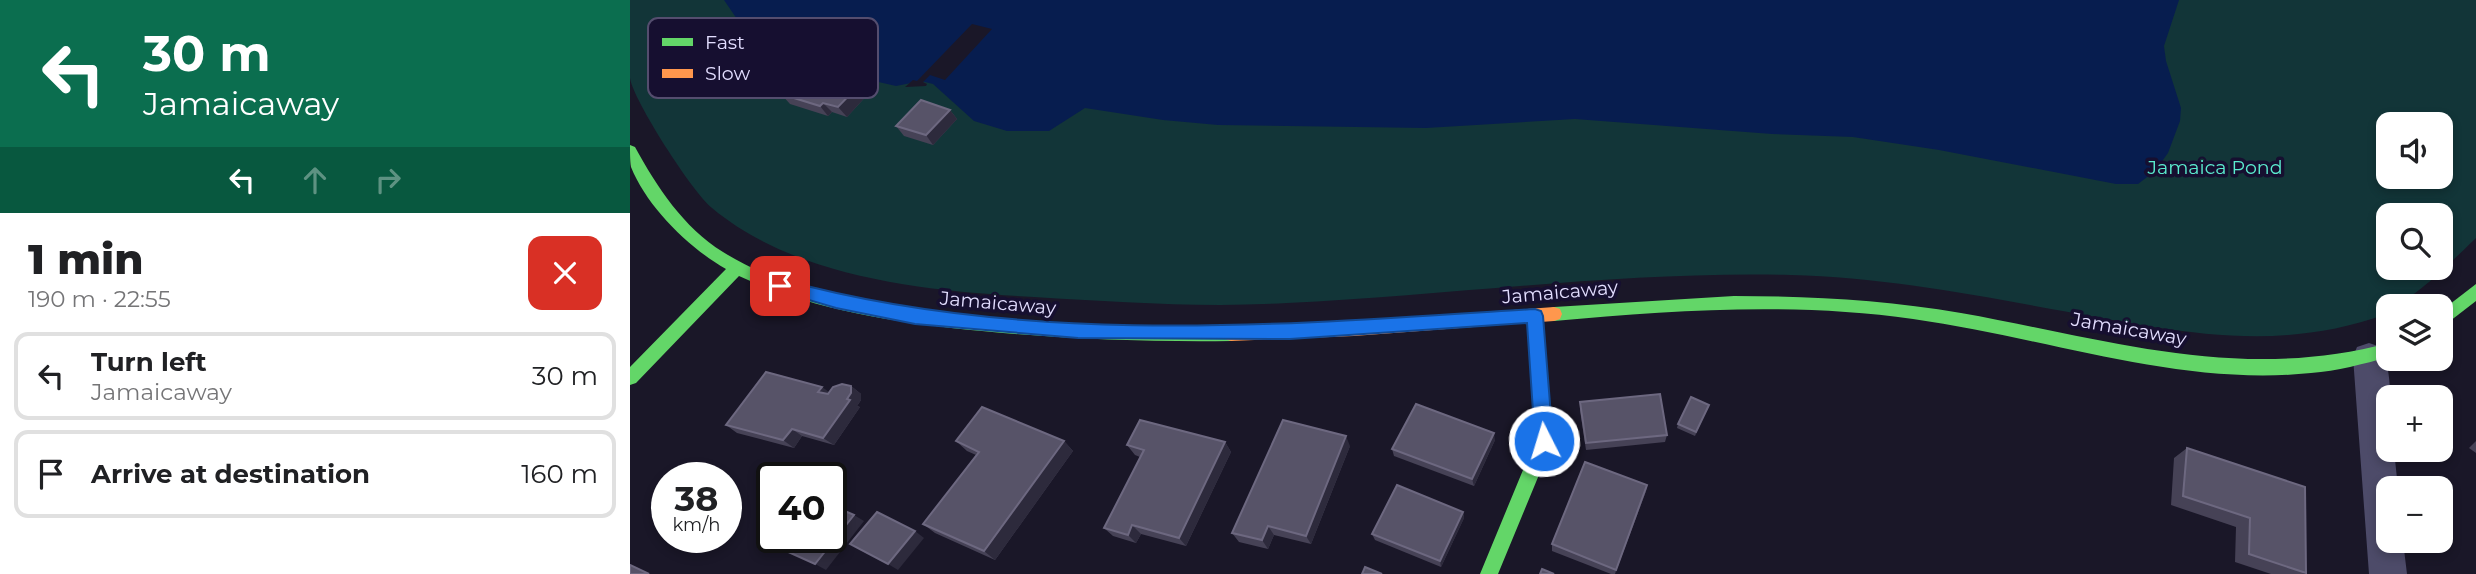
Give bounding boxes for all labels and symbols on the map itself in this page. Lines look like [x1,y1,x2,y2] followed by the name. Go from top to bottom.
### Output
[648,18,878,98] legend
[705,31,745,54] text: Fast
[705,62,750,85] text: Slow
[2146,156,2283,179] park label: Jamaica Pond
[750,256,810,316] pin
[1500,275,1620,309] street label: Jamaicaway
[938,286,1058,320] street label: Jamaicaway
[2069,307,2189,351] street label: Jamaicaway
[1507,404,1581,478] position arrow
[756,462,847,553] speed limit sign: 40

